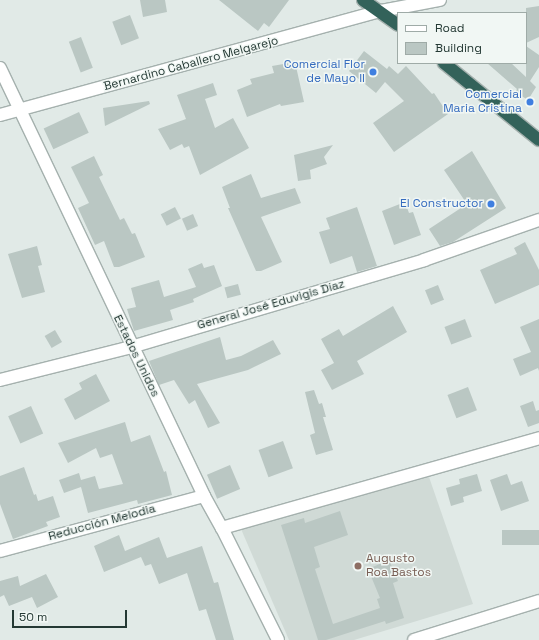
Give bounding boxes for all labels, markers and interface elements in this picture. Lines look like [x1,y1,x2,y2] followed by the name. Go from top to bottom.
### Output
[397,12,527,64] legend
[435,20,464,36] text: Road
[102,34,280,94] street label: Bernardino Caballero Melgarejo
[435,40,482,56] text: Building
[284,58,365,86] place label: Comercial Flor de Mayo II
[368,67,378,77] marker: Comercial Flor de Mayo II
[443,88,522,116] place label: Comercial Maria Cristina
[525,97,535,107] marker: Comercial Maria Cristina
[400,197,483,211] place label: El Constructor
[486,199,496,209] marker: El Constructor
[196,277,346,333] street label: General José Eduvigis Díaz
[110,313,162,399] street label: Estados Unidos
[47,502,157,544] street label: Reducción Melodia
[366,552,431,580] place label: Augusto Roa Bastos
[353,561,363,571] marker: Augusto Roa Bastos
[14,602,129,628] scale bar
[19,609,47,625] text: 50 m

